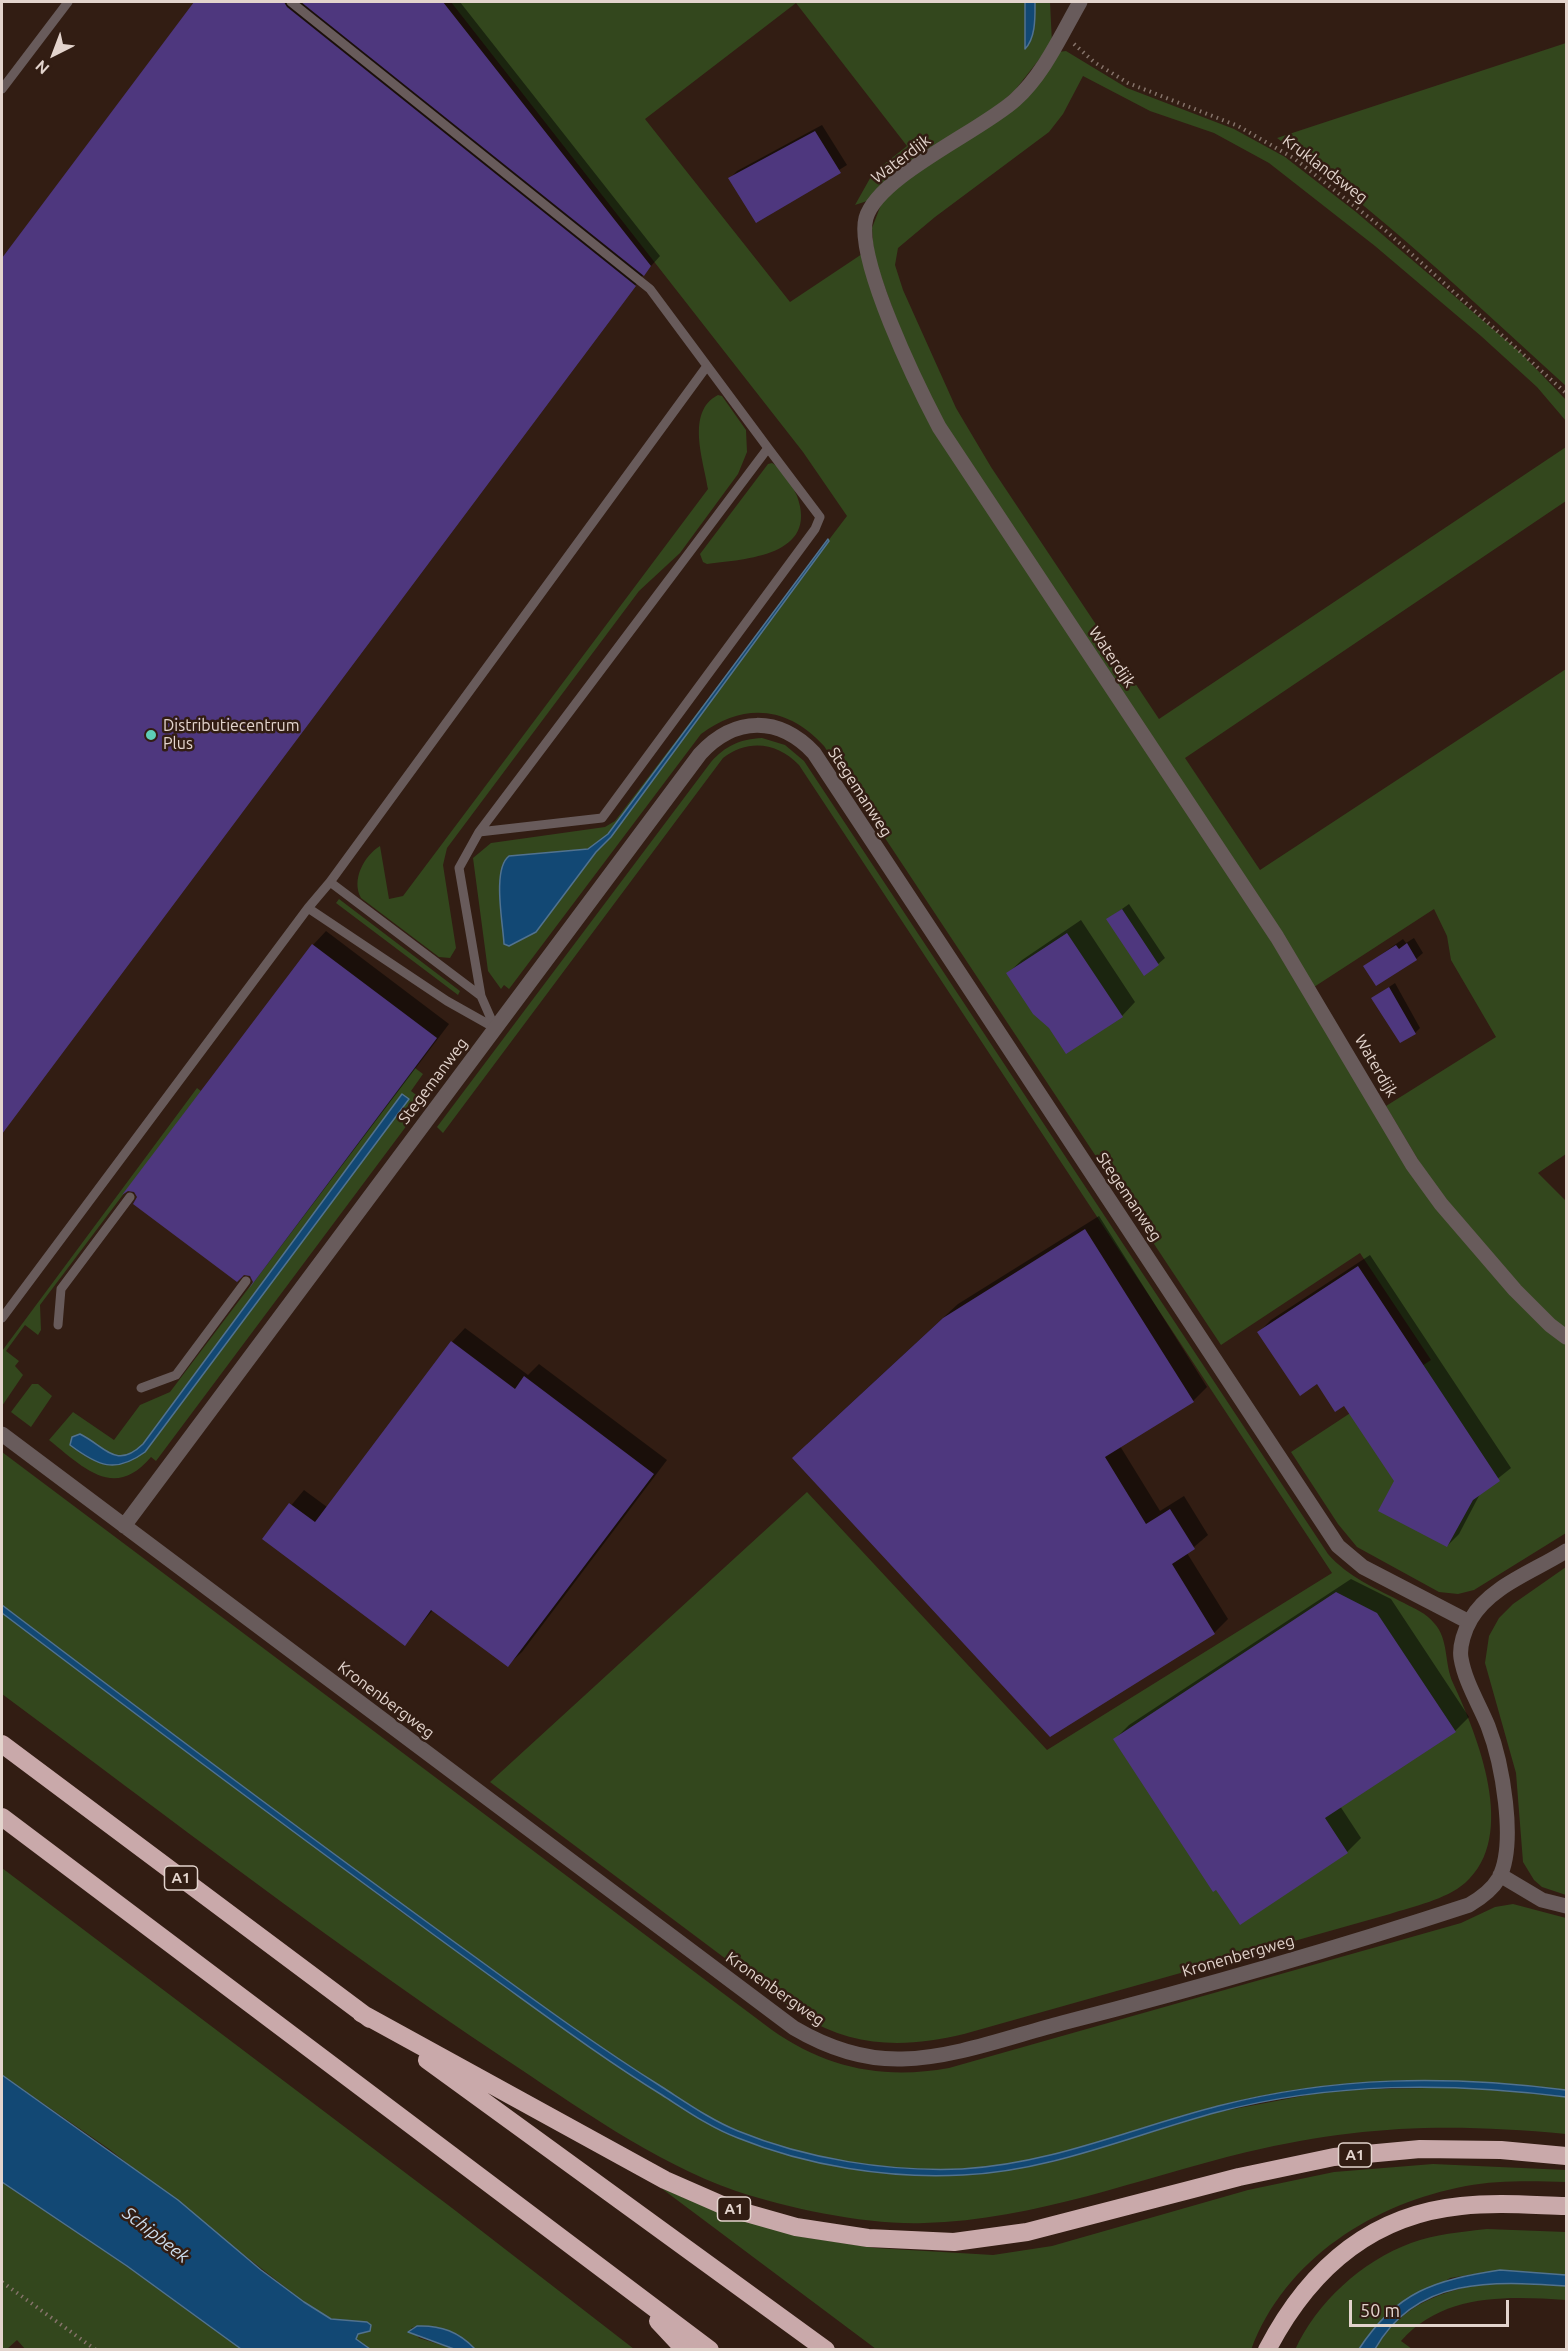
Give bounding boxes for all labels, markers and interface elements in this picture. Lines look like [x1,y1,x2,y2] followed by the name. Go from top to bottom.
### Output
[24,24,84,84] north arrow
[31,57,52,78] text: N
[868,131,934,187] street label: Waterdijk
[1279,131,1371,207] street label: Kruklandsweg
[1085,623,1139,691] street label: Waterdijk
[163,716,300,754] place label: Distributiecentrum Plus
[144,728,158,742] marker: Distributiecentrum Plus
[824,744,896,840] street label: Stegemanweg
[1350,1031,1402,1101] street label: Waterdijk
[394,1034,472,1128] street label: Stegemanweg
[1092,1149,1166,1245] street label: Stegemanweg
[334,1657,438,1743] street label: Kronenbergweg
[164,1866,198,1890] road number: A1
[1180,1931,1296,1981] street label: Kronenbergweg
[722,1948,828,2030] street label: Kronenbergweg
[1338,2143,1372,2167] road number: A1
[718,2197,750,2221] road number: A1
[118,2202,194,2268] water label: Schipbeek
[1352,2288,1512,2326] scale bar
[1360,2300,1400,2320] text: 50 m

